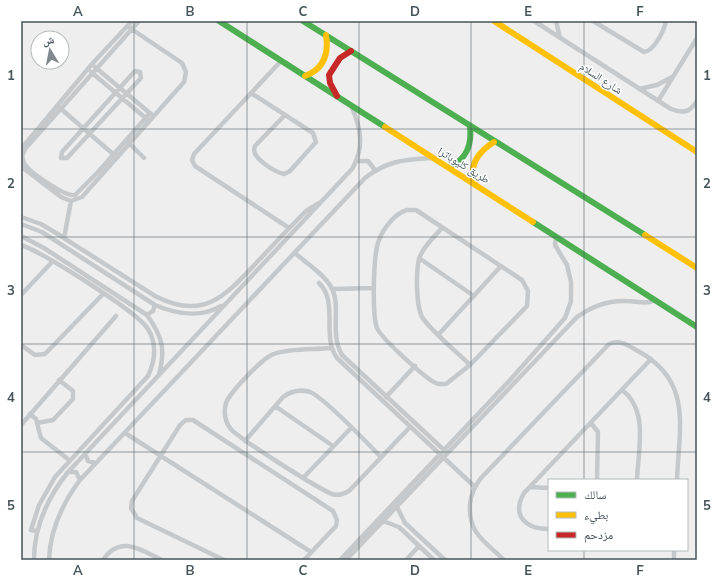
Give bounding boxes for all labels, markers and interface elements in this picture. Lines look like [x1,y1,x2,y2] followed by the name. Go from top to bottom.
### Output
[73,3,83,19] text: A
[186,3,195,19] text: B
[299,3,308,19] text: C
[410,3,420,19] text: D
[524,3,532,19] text: E
[636,3,644,19] text: F
[30,30,70,70] north arrow
[41,32,56,49] text: ش
[577,59,625,97] street label: شارع السلام
[7,67,15,83] text: 1
[703,67,711,83] text: 1
[436,144,492,186] street label: طريق كليوباترا
[7,175,15,191] text: 2
[703,175,711,191] text: 2
[7,282,15,298] text: 3
[703,282,711,298] text: 3
[7,389,15,405] text: 4
[703,389,711,405] text: 4
[548,479,688,551] legend
[584,487,606,502] text: سالك
[7,497,15,513] text: 5
[703,497,711,513] text: 5
[584,507,608,525] text: بطيء
[584,527,613,543] text: مزدحم
[73,562,83,578] text: A
[186,562,195,578] text: B
[299,562,308,578] text: C
[410,562,420,578] text: D
[524,562,532,578] text: E
[636,562,644,578] text: F

